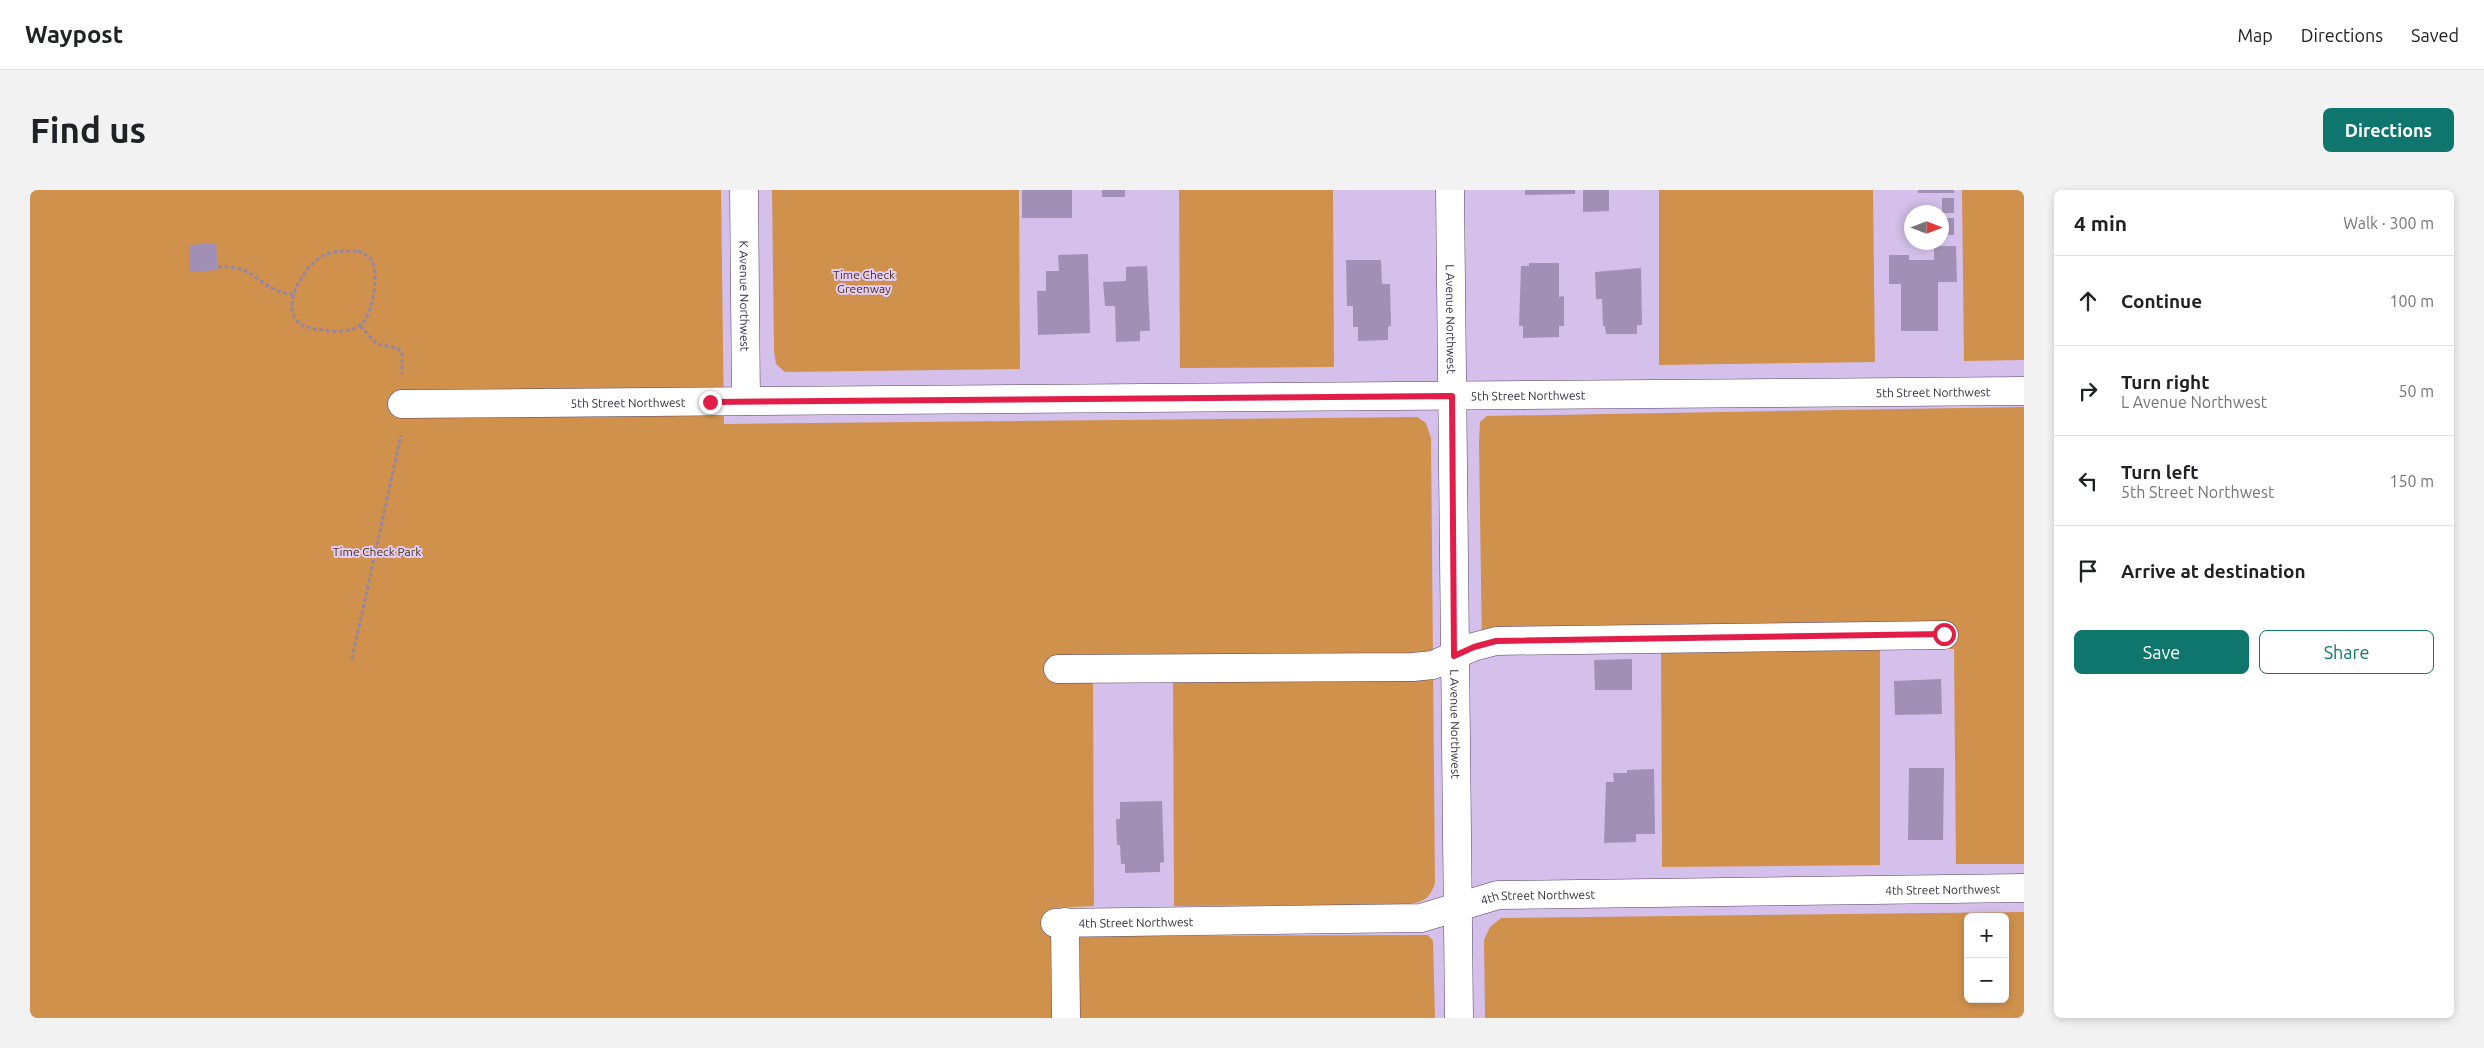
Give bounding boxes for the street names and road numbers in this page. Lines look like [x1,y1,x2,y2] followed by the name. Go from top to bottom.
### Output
[738,240,752,352] street label: K Avenue Northwest
[1444,264,1459,374] street label: L Avenue Northwest
[1875,385,1991,399] street label: 5th Street Northwest
[1470,388,1586,402] street label: 5th Street Northwest
[570,395,686,409] street label: 5th Street Northwest
[1449,669,1463,779] street label: L Avenue Northwest
[1885,882,2000,896] street label: 4th Street Northwest
[1479,887,1595,906] street label: 4th Street Northwest
[1078,915,1194,929] street label: 4th Street Northwest

